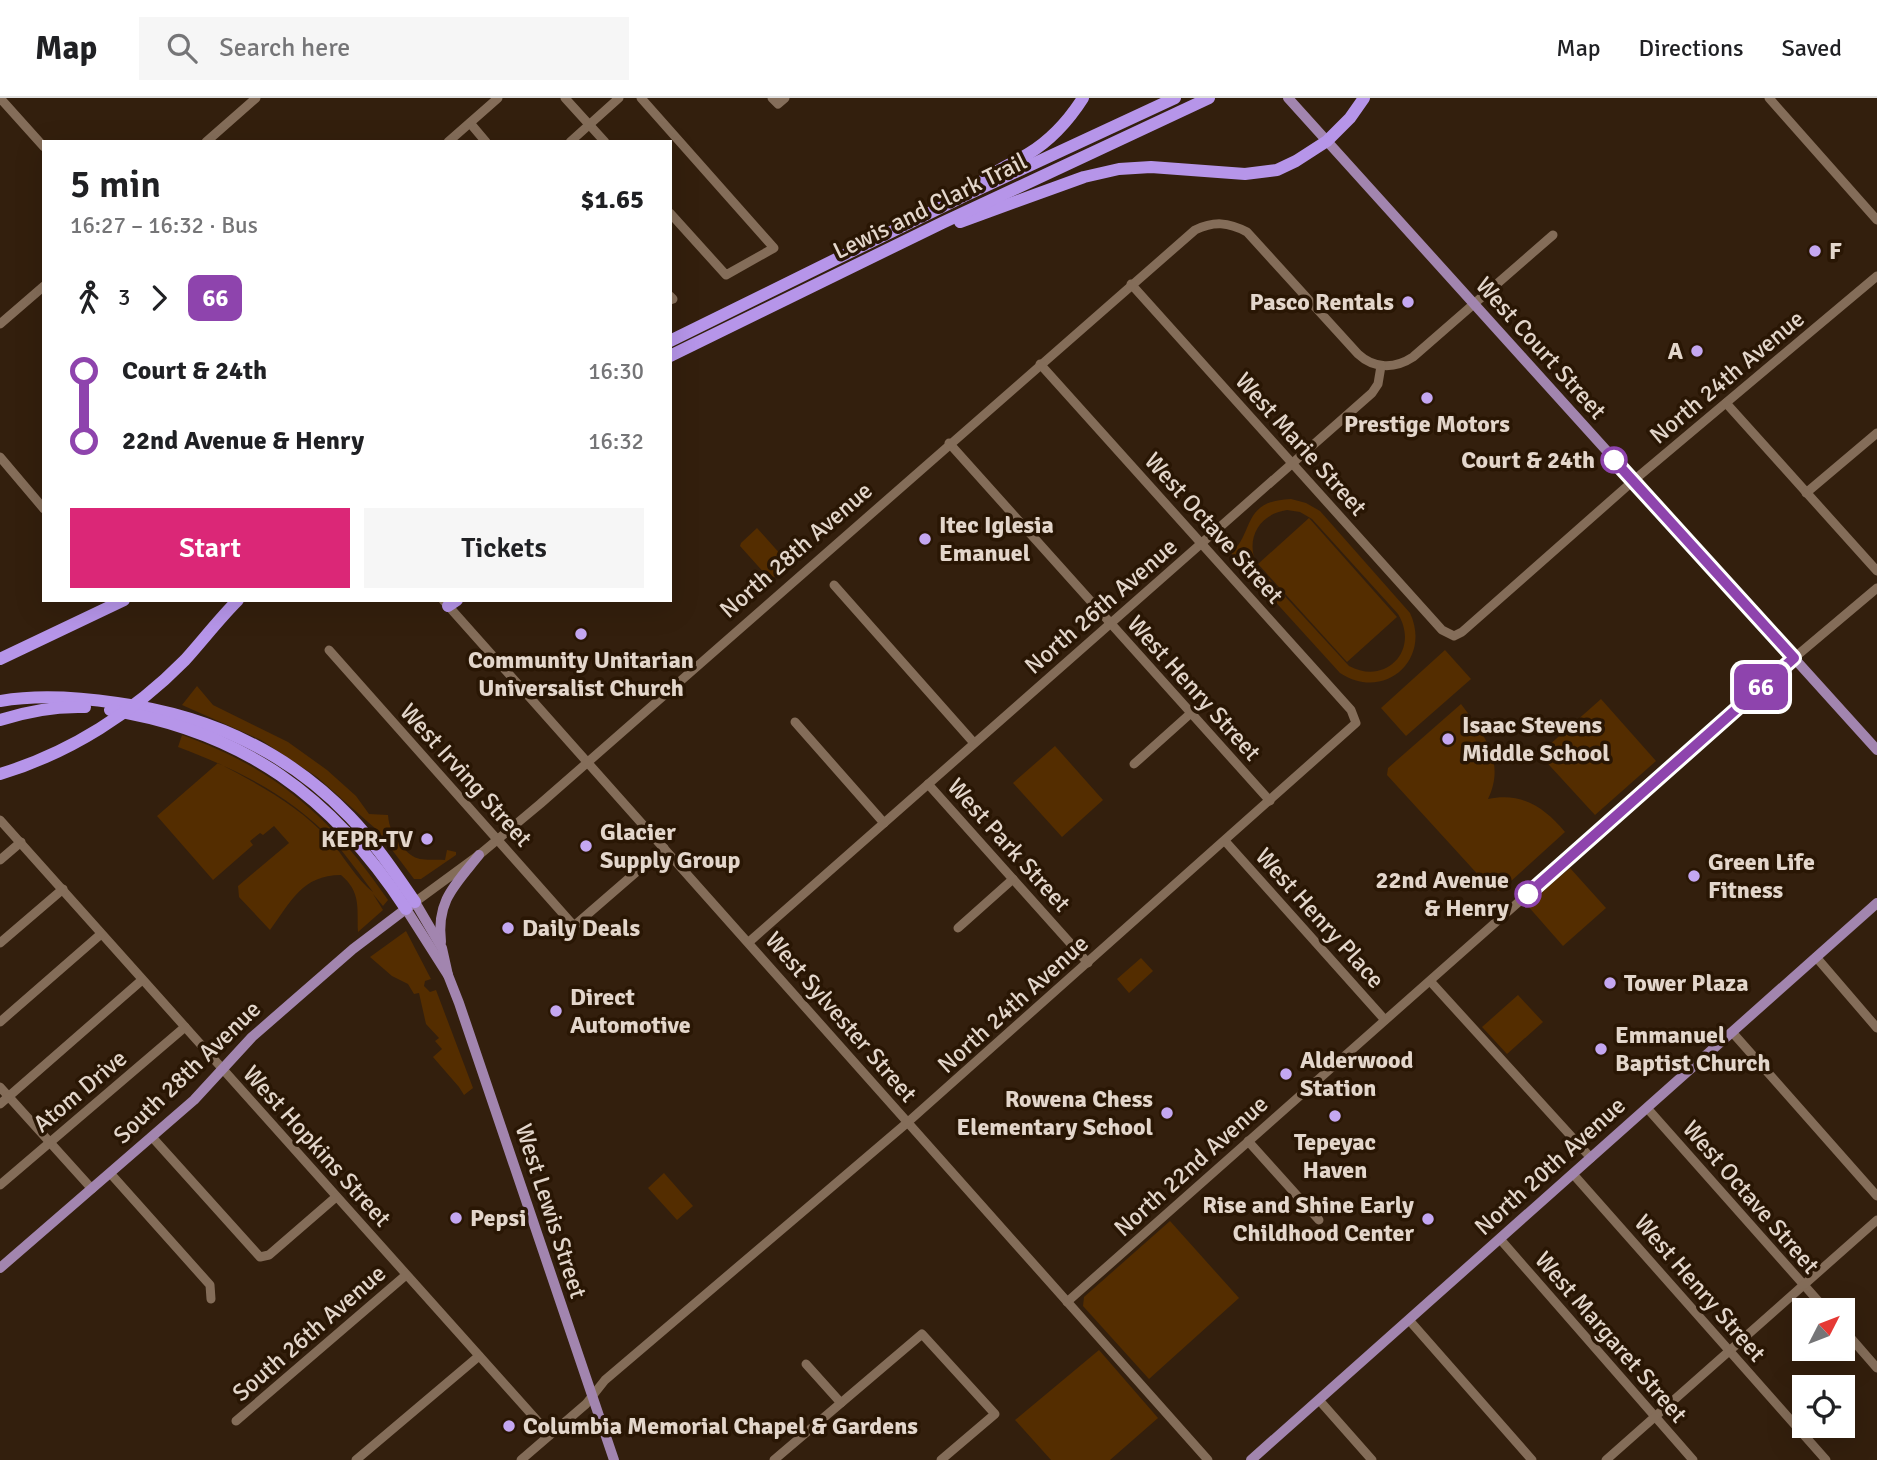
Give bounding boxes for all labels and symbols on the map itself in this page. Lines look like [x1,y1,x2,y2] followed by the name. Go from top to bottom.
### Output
[828,146,1032,266] street label: Lewis and Clark Trail
[1829,236,1842,266] place label: F
[1807,243,1823,259] marker: F
[1469,271,1613,425] street label: West Court Street
[1250,287,1394,317] place label: Pasco Rentals
[1400,294,1416,310] marker: Pasco Rentals
[1644,304,1810,450] street label: North 24th Avenue
[1668,336,1684,366] place label: A
[1689,343,1705,359] marker: A
[1229,366,1373,522] street label: West Marie Street
[1419,390,1435,406] marker: Prestige Motors
[1344,409,1510,439] place label: Prestige Motors
[1461,445,1595,475] place label: Court & 24th
[1138,446,1290,610] street label: West Octave Street
[1601,447,1627,473] marker: Court & 24th
[713,475,879,625] street label: North 28th Avenue
[939,510,1054,568] place label: Itec Iglesia Emanuel
[917,531,933,547] marker: Itec Iglesia Emanuel
[1018,531,1184,681] street label: North 26th Avenue
[1121,609,1267,767] street label: West Henry Street
[573,626,589,642] marker: Community Unitarian Universalist Church
[468,645,694,703] place label: Community Unitarian Universalist Church
[1730,664,1792,710] line badge: 66
[394,697,538,853] street label: West Irving Street
[1462,710,1610,768] place label: Isaac Stevens Middle School
[1440,731,1456,747] marker: Isaac Stevens Middle School
[941,772,1077,918] street label: West Park Street
[600,817,740,875] place label: Glacier Supply Group
[321,824,413,854] place label: KEPR-TV
[419,831,435,847] marker: KEPR-TV
[578,838,594,854] marker: Glacier Supply Group
[1249,842,1391,994] street label: West Henry Place
[1708,847,1815,905] place label: Green Life Fitness
[1376,865,1509,923] place label: 22nd Avenue & Henry
[1686,868,1702,884] marker: Green Life Fitness
[1515,881,1541,907] marker: 22nd Avenue & Henry
[522,913,641,943] place label: Daily Deals
[500,920,516,936] marker: Daily Deals
[759,925,923,1109] street label: West Sylvester Street
[931,928,1095,1080] street label: North 24th Avenue
[1624,968,1748,998] place label: Tower Plaza
[1602,975,1618,991] marker: Tower Plaza
[570,982,691,1040] place label: Direct Automotive
[107,994,267,1150] street label: South 28th Avenue
[548,1003,564,1019] marker: Direct Automotive
[1615,1020,1770,1078] place label: Emmanuel Baptist Church
[1593,1041,1609,1057] marker: Emmanuel Baptist Church
[27,1043,133,1139] street label: Atom Drive
[1300,1045,1414,1103] place label: Alderwood Station
[237,1059,397,1233] street label: West Hopkins Street
[1278,1066,1294,1082] marker: Alderwood Station
[956,1084,1153,1142] place label: Rowena Chess Elementary School
[1108,1089,1274,1243] street label: North 22nd Avenue
[1468,1090,1632,1242] street label: North 20th Avenue
[1159,1105,1175,1121] marker: Rowena Chess Elementary School
[1327,1108,1343,1124] marker: Tepeyac Haven
[1676,1114,1826,1280] street label: West Octave Street
[509,1120,593,1302] street label: West Lewis Street
[1294,1127,1376,1185] place label: Tepeyac Haven
[1202,1190,1414,1248] place label: Rise and Shine Early Childhood Center
[470,1203,526,1233] place label: Pepsi
[1628,1208,1772,1368] street label: West Henry Street
[448,1210,464,1226] marker: Pepsi
[1420,1211,1436,1227] marker: Rise and Shine Early Childhood Center
[1528,1245,1694,1429] street label: West Margaret Street
[226,1258,392,1408] street label: South 26th Avenue
[1792,1298,1855,1362] north arrow
[523,1411,918,1441] place label: Columbia Memorial Chapel & Gardens
[501,1418,517,1434] marker: Columbia Memorial Chapel & Gardens

